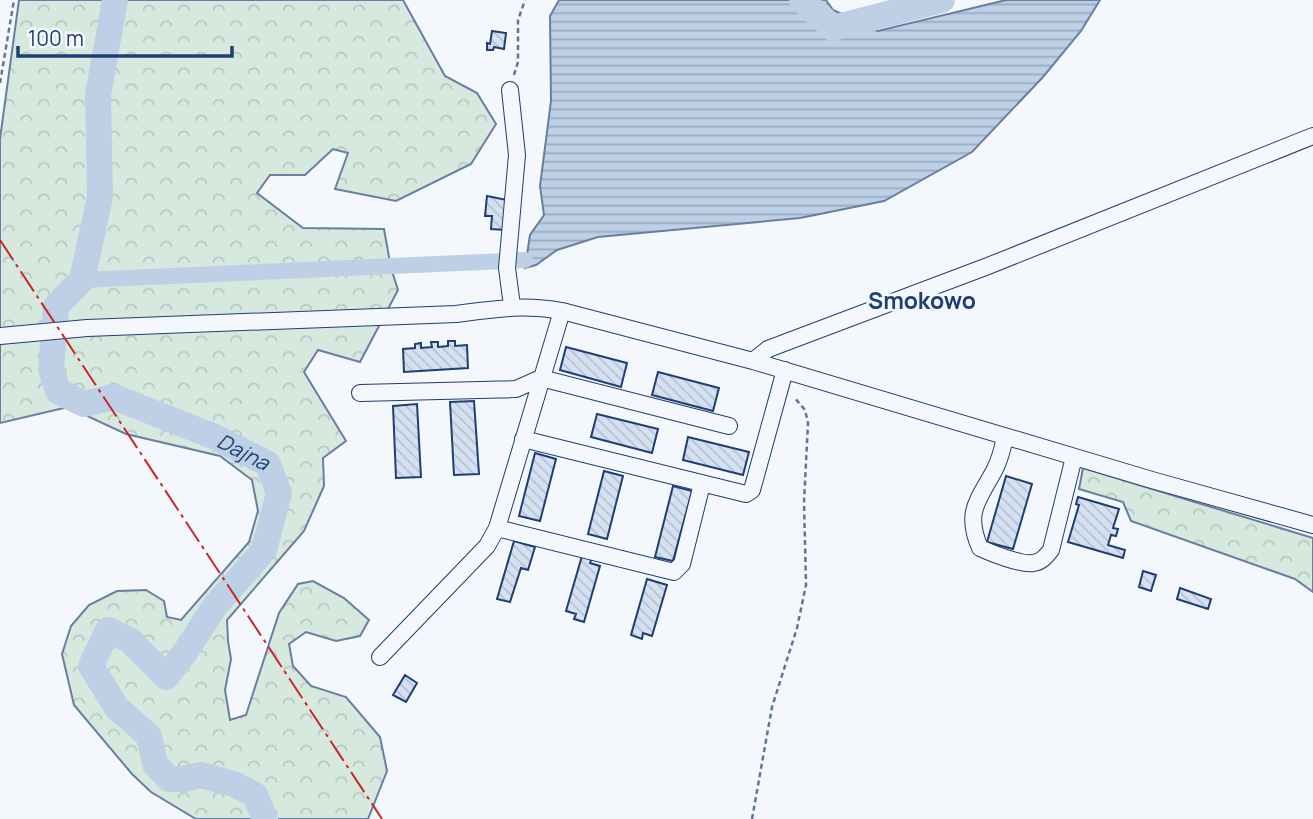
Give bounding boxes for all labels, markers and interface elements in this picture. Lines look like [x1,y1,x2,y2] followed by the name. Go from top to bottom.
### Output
[18,14,231,58] scale bar
[28,24,84,52] text: 100 m
[868,284,976,316] district label: Smokowo
[213,427,276,477] water label: Dajna

